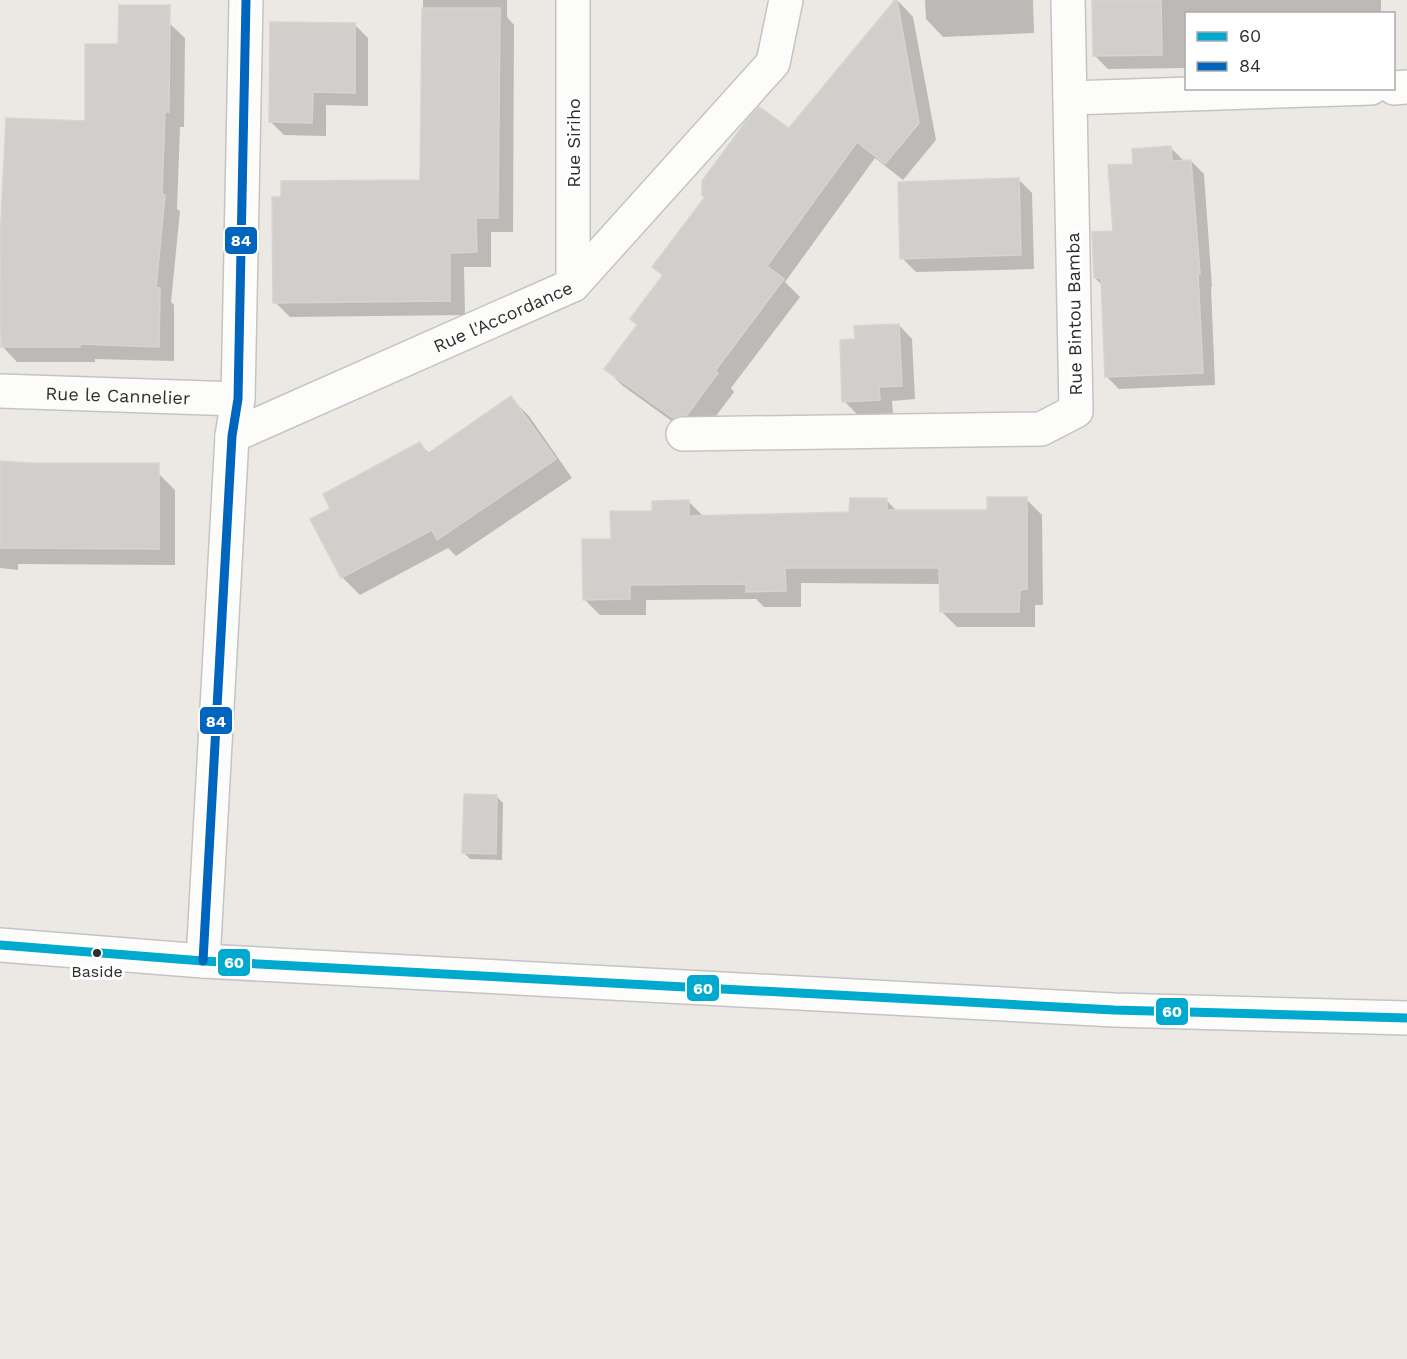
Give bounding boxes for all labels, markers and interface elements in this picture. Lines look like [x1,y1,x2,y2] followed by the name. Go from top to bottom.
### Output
[1185,12,1395,90] legend
[1239,25,1261,46] text: 60
[1239,55,1261,76] text: 84
[563,98,584,188] street label: Rue Siriho
[224,226,258,255] line badge: 84
[231,231,251,250] text: 84
[1062,232,1086,396] street label: Rue Bintou Bamba
[430,276,575,356] street label: Rue l'Accordance
[45,382,191,408] street label: Rue le Cannelier
[199,706,233,735] line badge: 84
[206,712,226,731] text: 84
[91,947,103,959] marker: Baside
[217,948,251,977] line badge: 60
[224,953,244,972] text: 60
[71,962,123,981] place label: Baside
[686,974,720,1002] line badge: 60
[693,979,713,998] text: 60
[1155,997,1189,1026] line badge: 60
[1162,1002,1182,1021] text: 60

